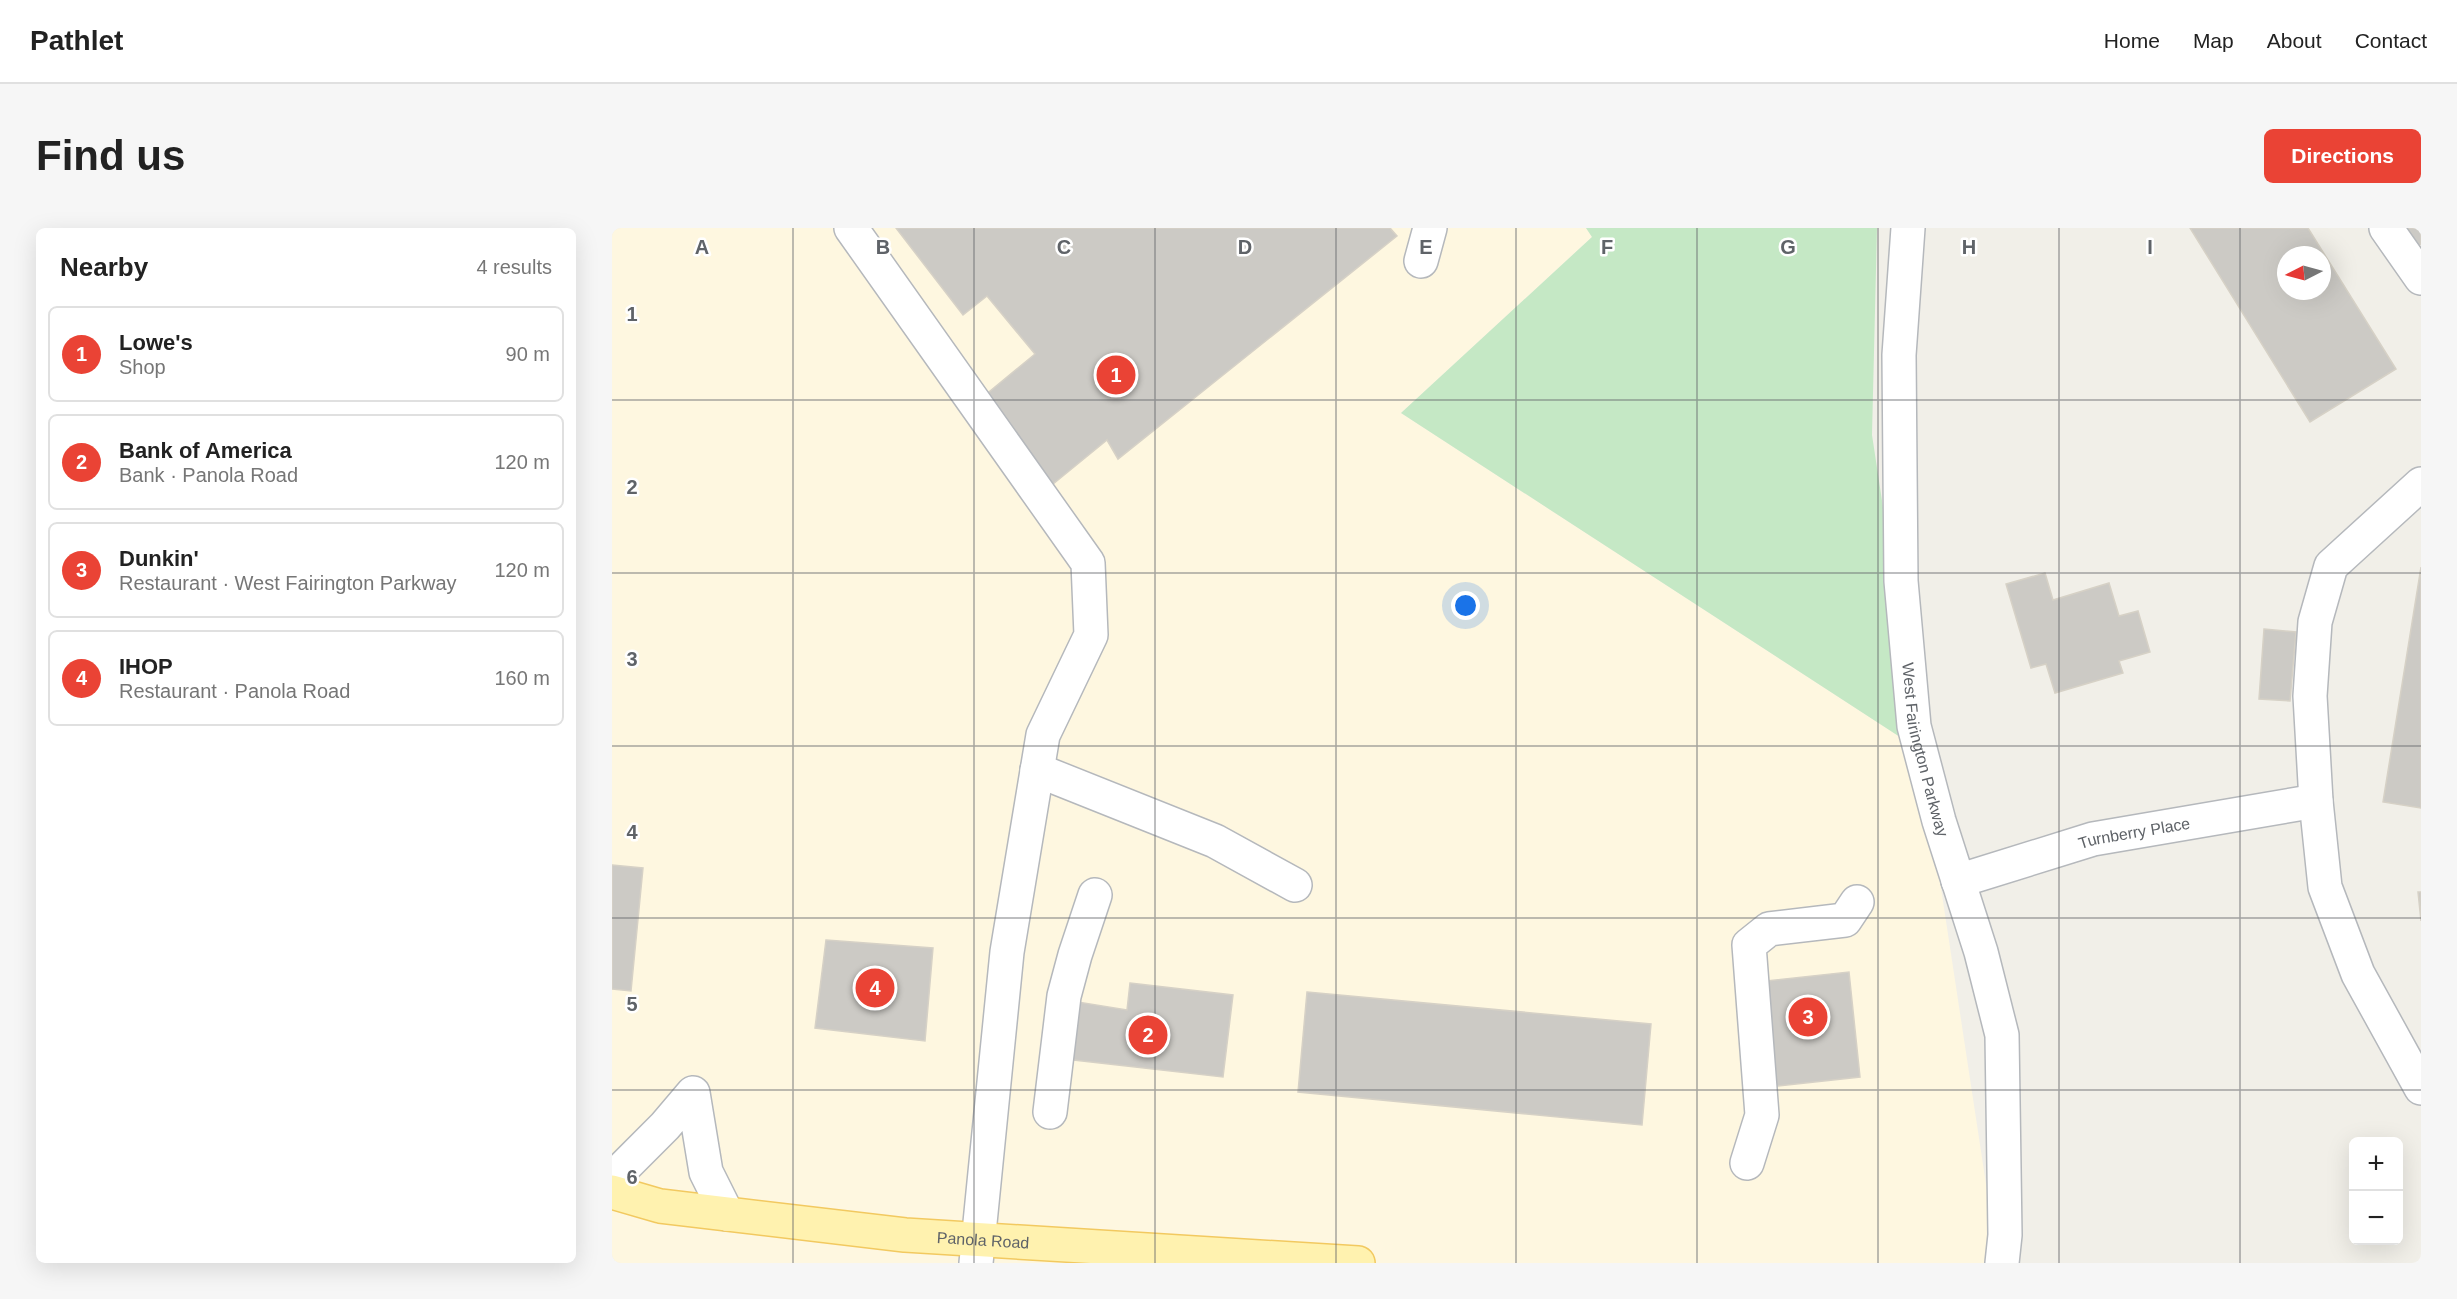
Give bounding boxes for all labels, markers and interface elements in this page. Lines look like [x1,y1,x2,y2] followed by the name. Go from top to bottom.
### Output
[30,25,123,56] text: Pathlet
[2104,29,2160,52] text: Home
[2193,29,2234,52] text: Map
[2267,29,2322,52] text: About
[2355,29,2427,52] text: Contact
[2264,129,2421,183] button: Directions
[36,132,185,179] text: Find us
[695,236,709,258] text: A
[876,236,890,258] text: B
[1057,236,1071,258] text: C
[1238,236,1252,258] text: D
[1419,236,1433,258] text: E
[1601,236,1613,258] text: F
[1780,236,1796,258] text: G
[1962,236,1976,258] text: H
[2147,236,2153,258] text: I
[2277,246,2331,300] north arrow
[60,252,148,282] text: Nearby
[476,256,552,278] text: 4 results
[626,303,638,325] text: 1
[119,330,193,355] text: Lowe's
[76,343,87,365] text: 1
[506,343,550,365] text: 90 m
[1096,352,1136,398] pin: 1
[119,356,166,378] text: Shop
[119,438,292,463] text: Bank of America
[76,451,87,473] text: 2
[494,451,550,473] text: 120 m
[119,464,298,486] text: Bank · Panola Road
[626,476,638,498] text: 2
[119,546,199,571] text: Dunkin'
[76,559,87,581] text: 3
[494,559,550,581] text: 120 m
[119,572,457,594] text: Restaurant · West Fairington Parkway
[1451,591,1480,620] your location
[626,648,638,670] text: 3
[119,654,173,679] text: IHOP
[1900,662,1952,839] street label: West Fairington Parkway
[76,667,87,689] text: 4
[494,667,550,689] text: 160 m
[119,680,350,702] text: Restaurant · Panola Road
[2076,814,2191,852] street label: Turnberry Place
[626,821,638,843] text: 4
[856,966,894,1011] pin: 4
[626,993,638,1015] text: 5
[1788,994,1828,1040] pin: 3
[1128,1012,1168,1058] pin: 2
[2349,1137,2403,1245] map controls
[2349,1137,2403,1191] button: +
[626,1166,638,1188] text: 6
[2349,1191,2403,1245] button: −
[936,1228,1030,1251] street label: Panola Road

